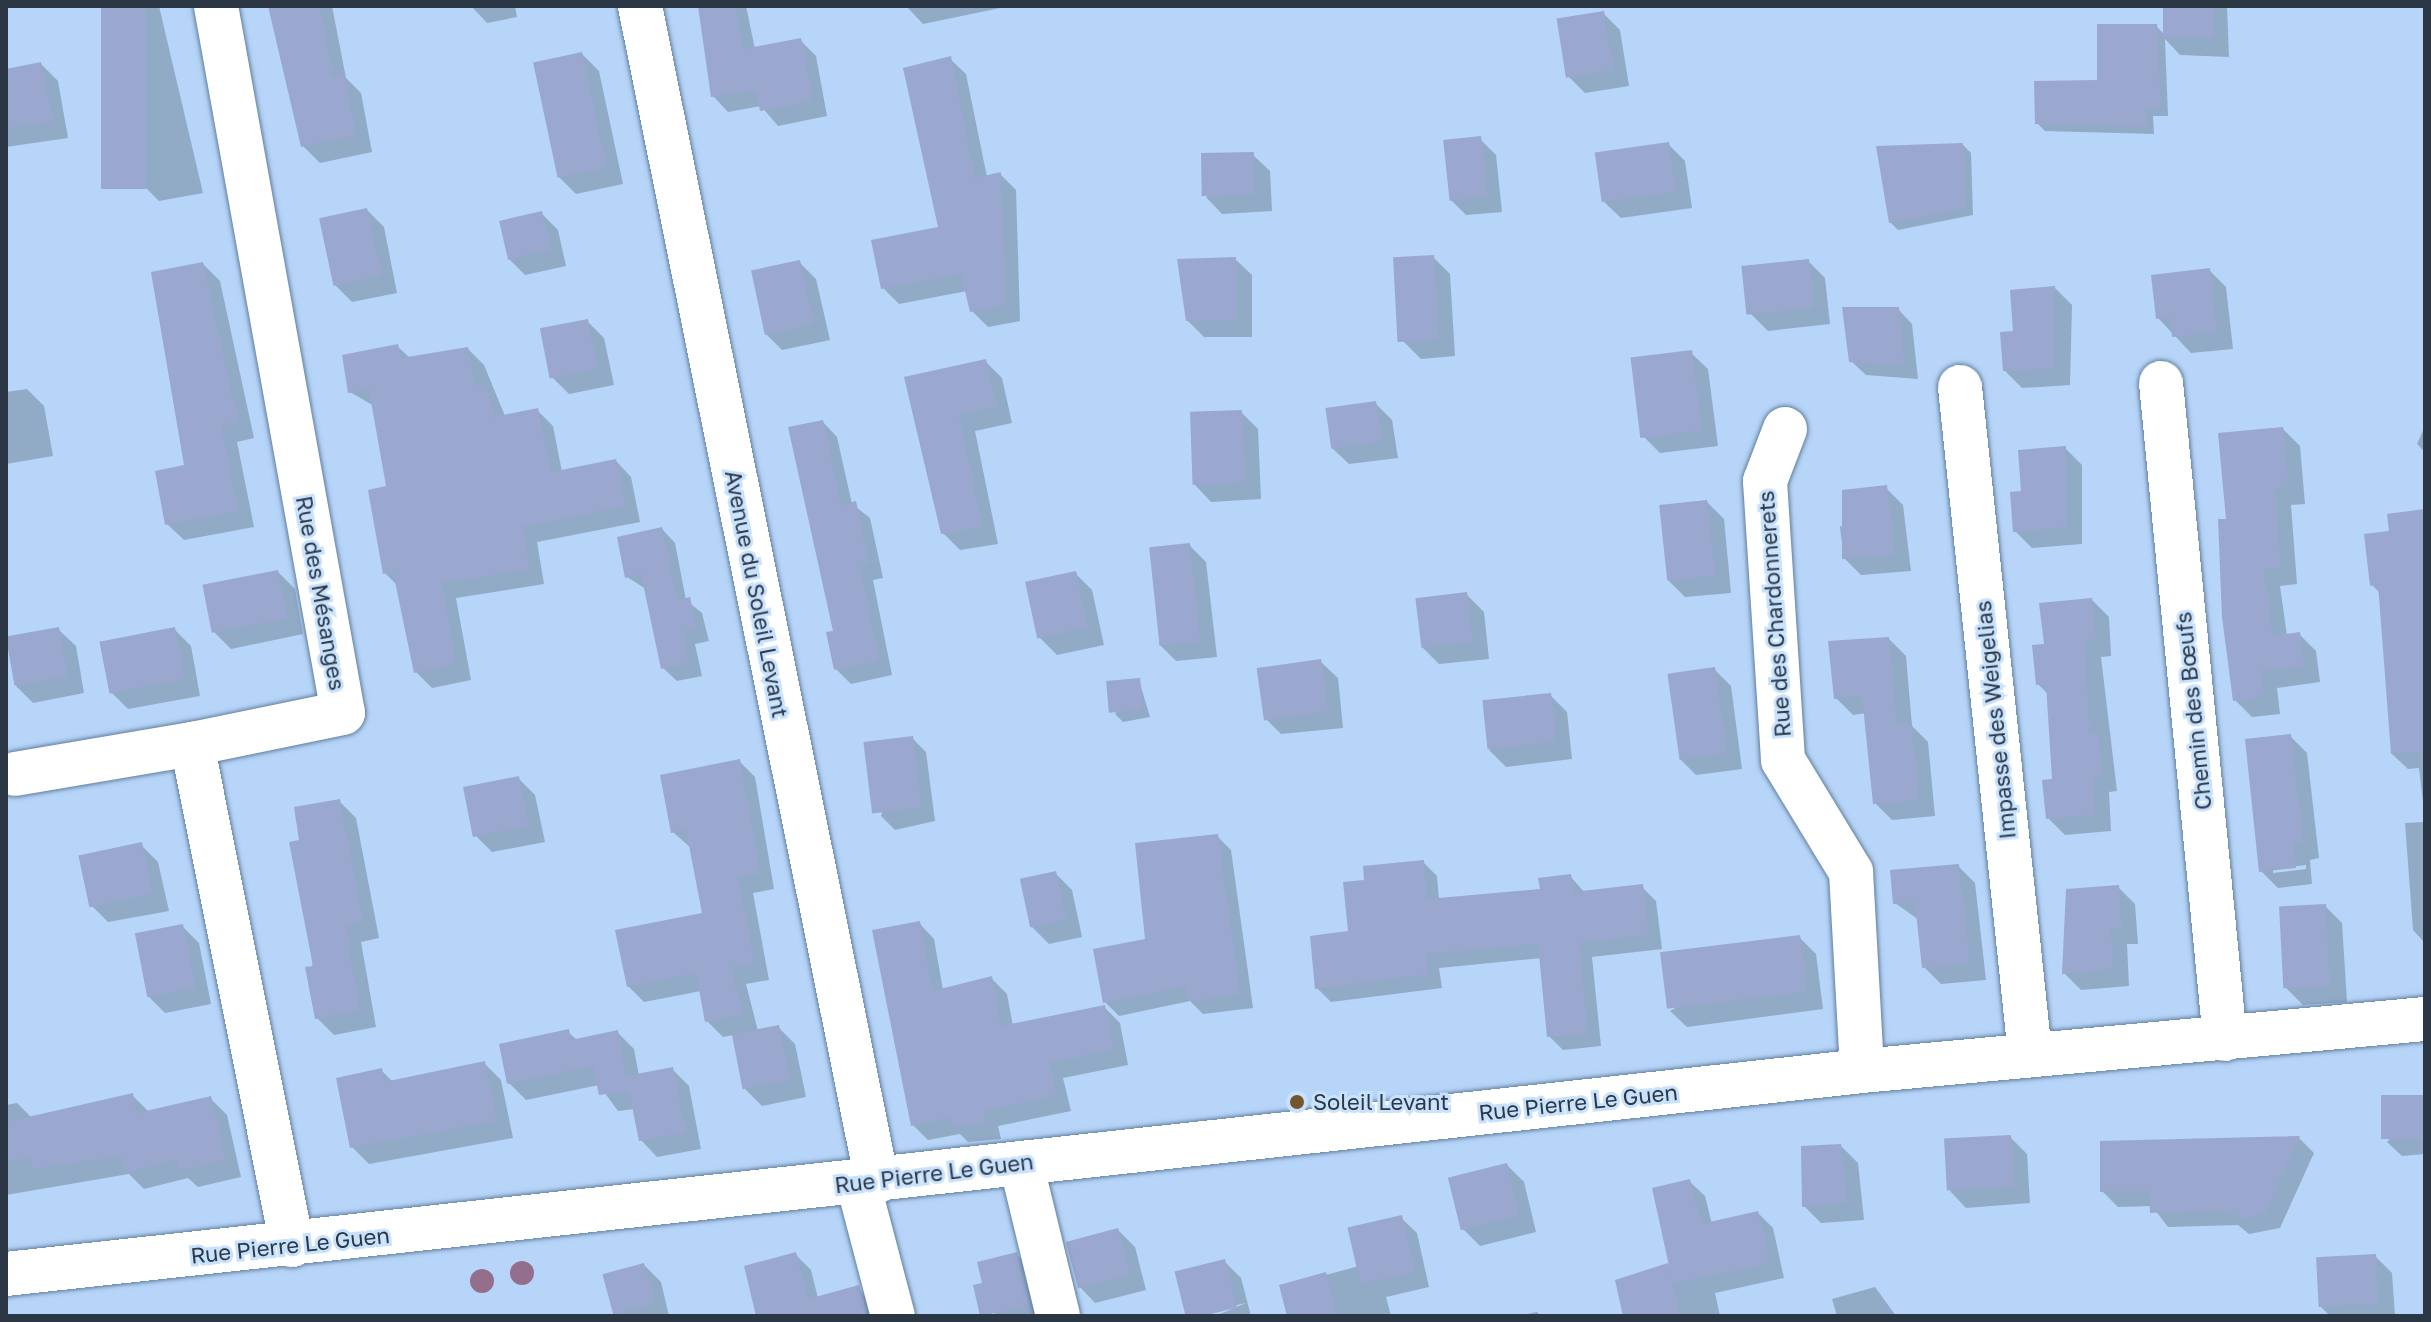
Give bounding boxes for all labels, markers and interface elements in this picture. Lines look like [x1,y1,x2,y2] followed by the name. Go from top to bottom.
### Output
[720,468,794,720] street label: Avenue du Soleil Levant
[1752,490,1796,738] street label: Rue des Chardonnerets
[291,494,351,692] street label: Rue des Mésanges
[1969,599,2021,841] street label: Impasse des Weigelias
[2169,611,2217,811] street label: Chemin des Bœufs
[1477,1078,1679,1126] street label: Rue Pierre Le Guen
[1313,1089,1449,1115] place label: Soleil Levant
[1288,1093,1306,1111] marker: Soleil Levant
[833,1148,1035,1198] street label: Rue Pierre Le Guen
[189,1221,391,1269] street label: Rue Pierre Le Guen

